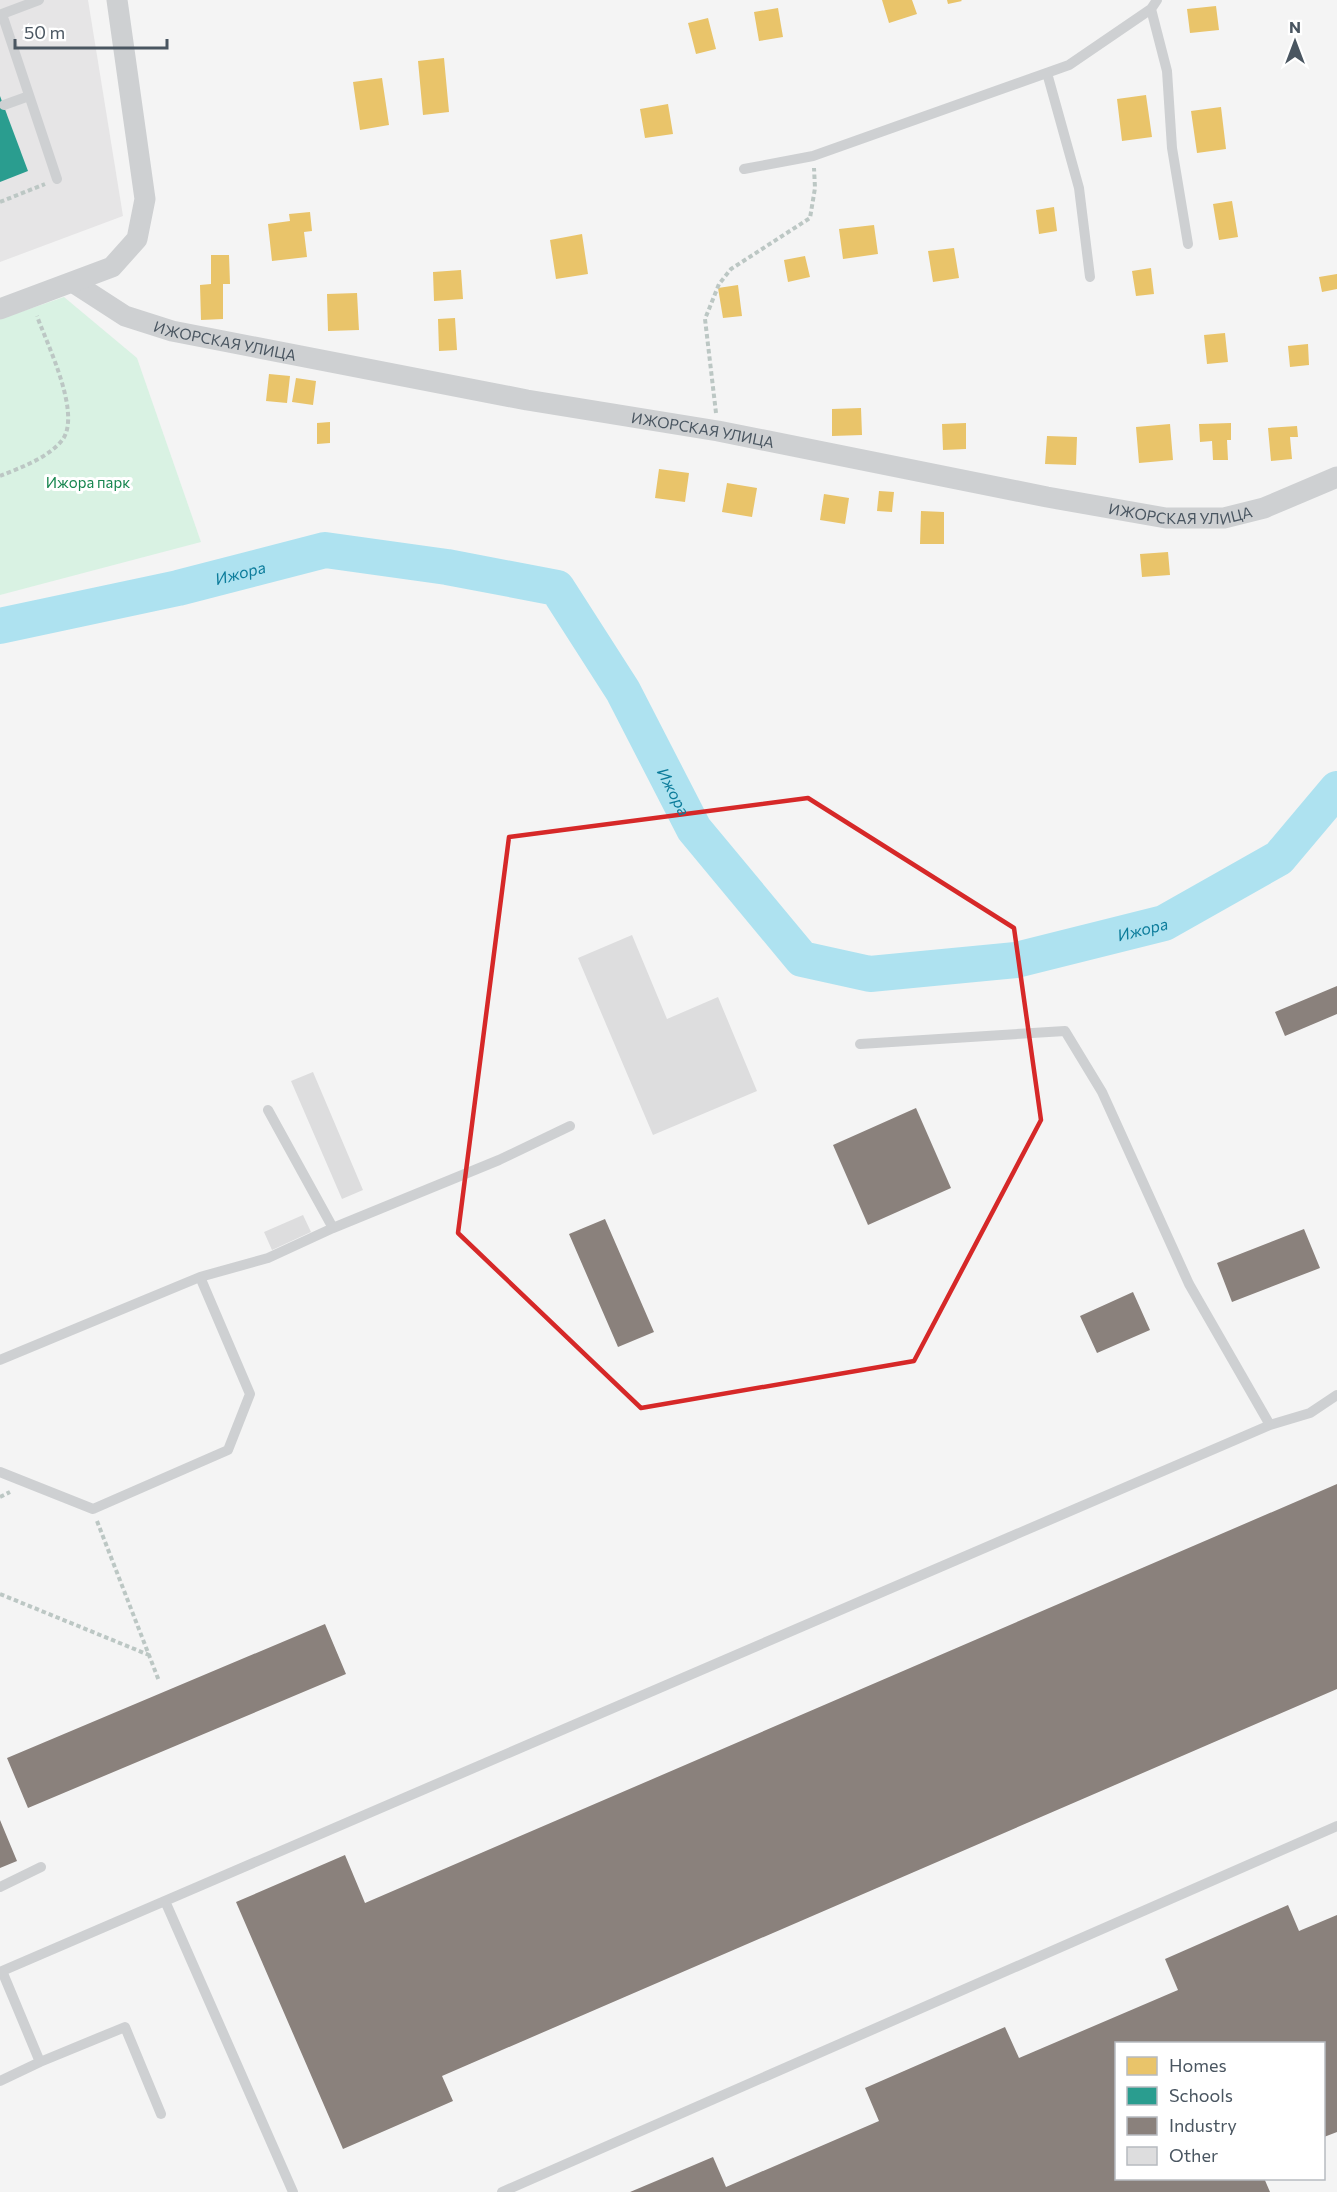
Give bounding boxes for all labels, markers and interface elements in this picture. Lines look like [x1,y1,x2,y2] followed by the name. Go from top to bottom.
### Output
[15,12,166,50] scale bar
[1265,12,1325,72] north arrow
[1289,17,1301,36] text: N
[24,21,65,43] text: 50 m
[152,317,298,364] street label: ИЖОРСКАЯ УЛИЦА
[630,408,776,451] street label: ИЖОРСКАЯ УЛИЦА
[46,473,130,491] park label: Ижора парк
[1107,499,1254,528] street label: ИЖОРСКАЯ УЛИЦА
[213,556,267,588] water label: Ижора
[654,764,695,818] water label: Ижора
[1115,913,1170,944] water label: Ижора
[1115,2042,1325,2180] legend
[1169,2054,1227,2076] text: Homes
[1169,2084,1233,2106] text: Schools
[1169,2114,1237,2136] text: Industry
[1169,2144,1218,2166] text: Other

